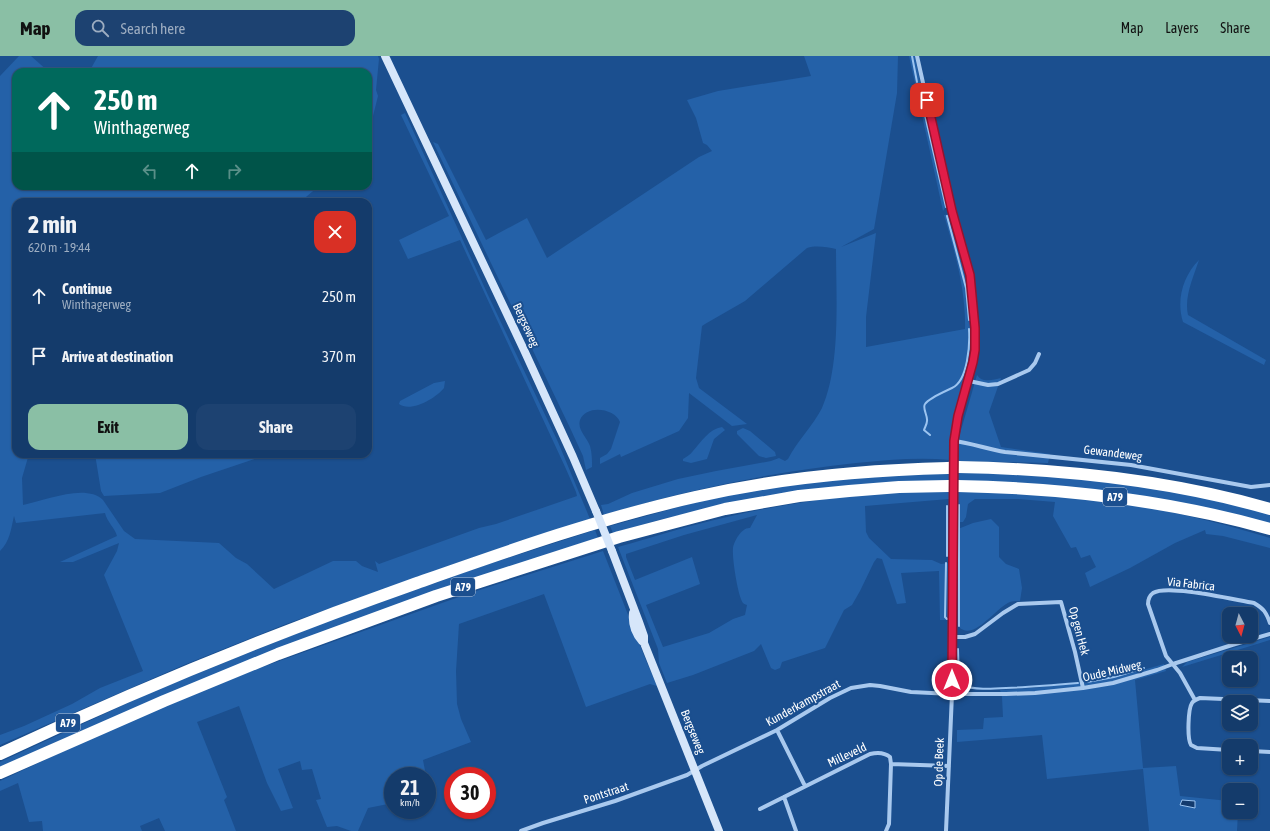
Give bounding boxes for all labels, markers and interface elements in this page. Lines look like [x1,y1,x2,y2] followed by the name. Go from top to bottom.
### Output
[75,10,355,46] search box
[20,17,51,39] text: Map
[89,17,111,39] icon: search
[121,20,185,37] text: Search here
[1121,20,1143,36] text: Map
[1165,20,1198,36] text: Layers
[1220,20,1250,36] text: Share
[910,83,944,117] pin
[28,84,80,136] icon: ahead
[94,84,157,116] text: 250 m
[916,89,938,111] icon: arrive
[94,117,190,138] text: Winthagerweg
[139,160,161,182] icon: left
[181,160,203,182] icon: ahead
[223,160,245,182] icon: right
[28,211,77,238] text: 2 min
[314,211,356,253] button: close
[28,240,91,255] text: 620 m · 19:44
[62,280,112,297] text: Continue
[28,285,50,307] icon: ahead
[322,288,356,305] text: 250 m
[62,297,131,312] text: Winthagerweg
[510,301,543,350] street label: Bergseweg
[28,345,50,367] icon: arrive
[62,348,173,365] text: Arrive at destination
[322,348,356,365] text: 370 m
[28,404,188,450] button: Exit
[196,404,356,450] button: Share
[1083,442,1144,464] street label: Gewandeweg
[1103,488,1127,506] road number: A79
[1166,575,1216,593] street label: Via Fabrica
[451,578,475,596] road number: A79
[1066,605,1092,658] street label: Op gen Hek
[1222,607,1258,643] north arrow
[1222,607,1258,819] map controls
[1222,651,1258,687] button: sound
[1081,657,1143,685] street label: Oude Midweg
[931,659,973,701] position arrow
[763,677,843,729] street label: Kunderkampstraat
[1222,695,1258,731] button: layers
[678,708,709,757] street label: Bergseweg
[56,714,80,732] road number: A79
[931,737,947,787] street label: Op de Beek
[1222,739,1258,775] button: +
[825,740,869,770] street label: Milleveld
[444,767,496,819] speed limit sign: 30
[401,776,419,799] text: 21
[582,779,631,807] street label: Pontstraat
[1222,783,1258,819] button: −
[400,797,420,808] text: km/h

